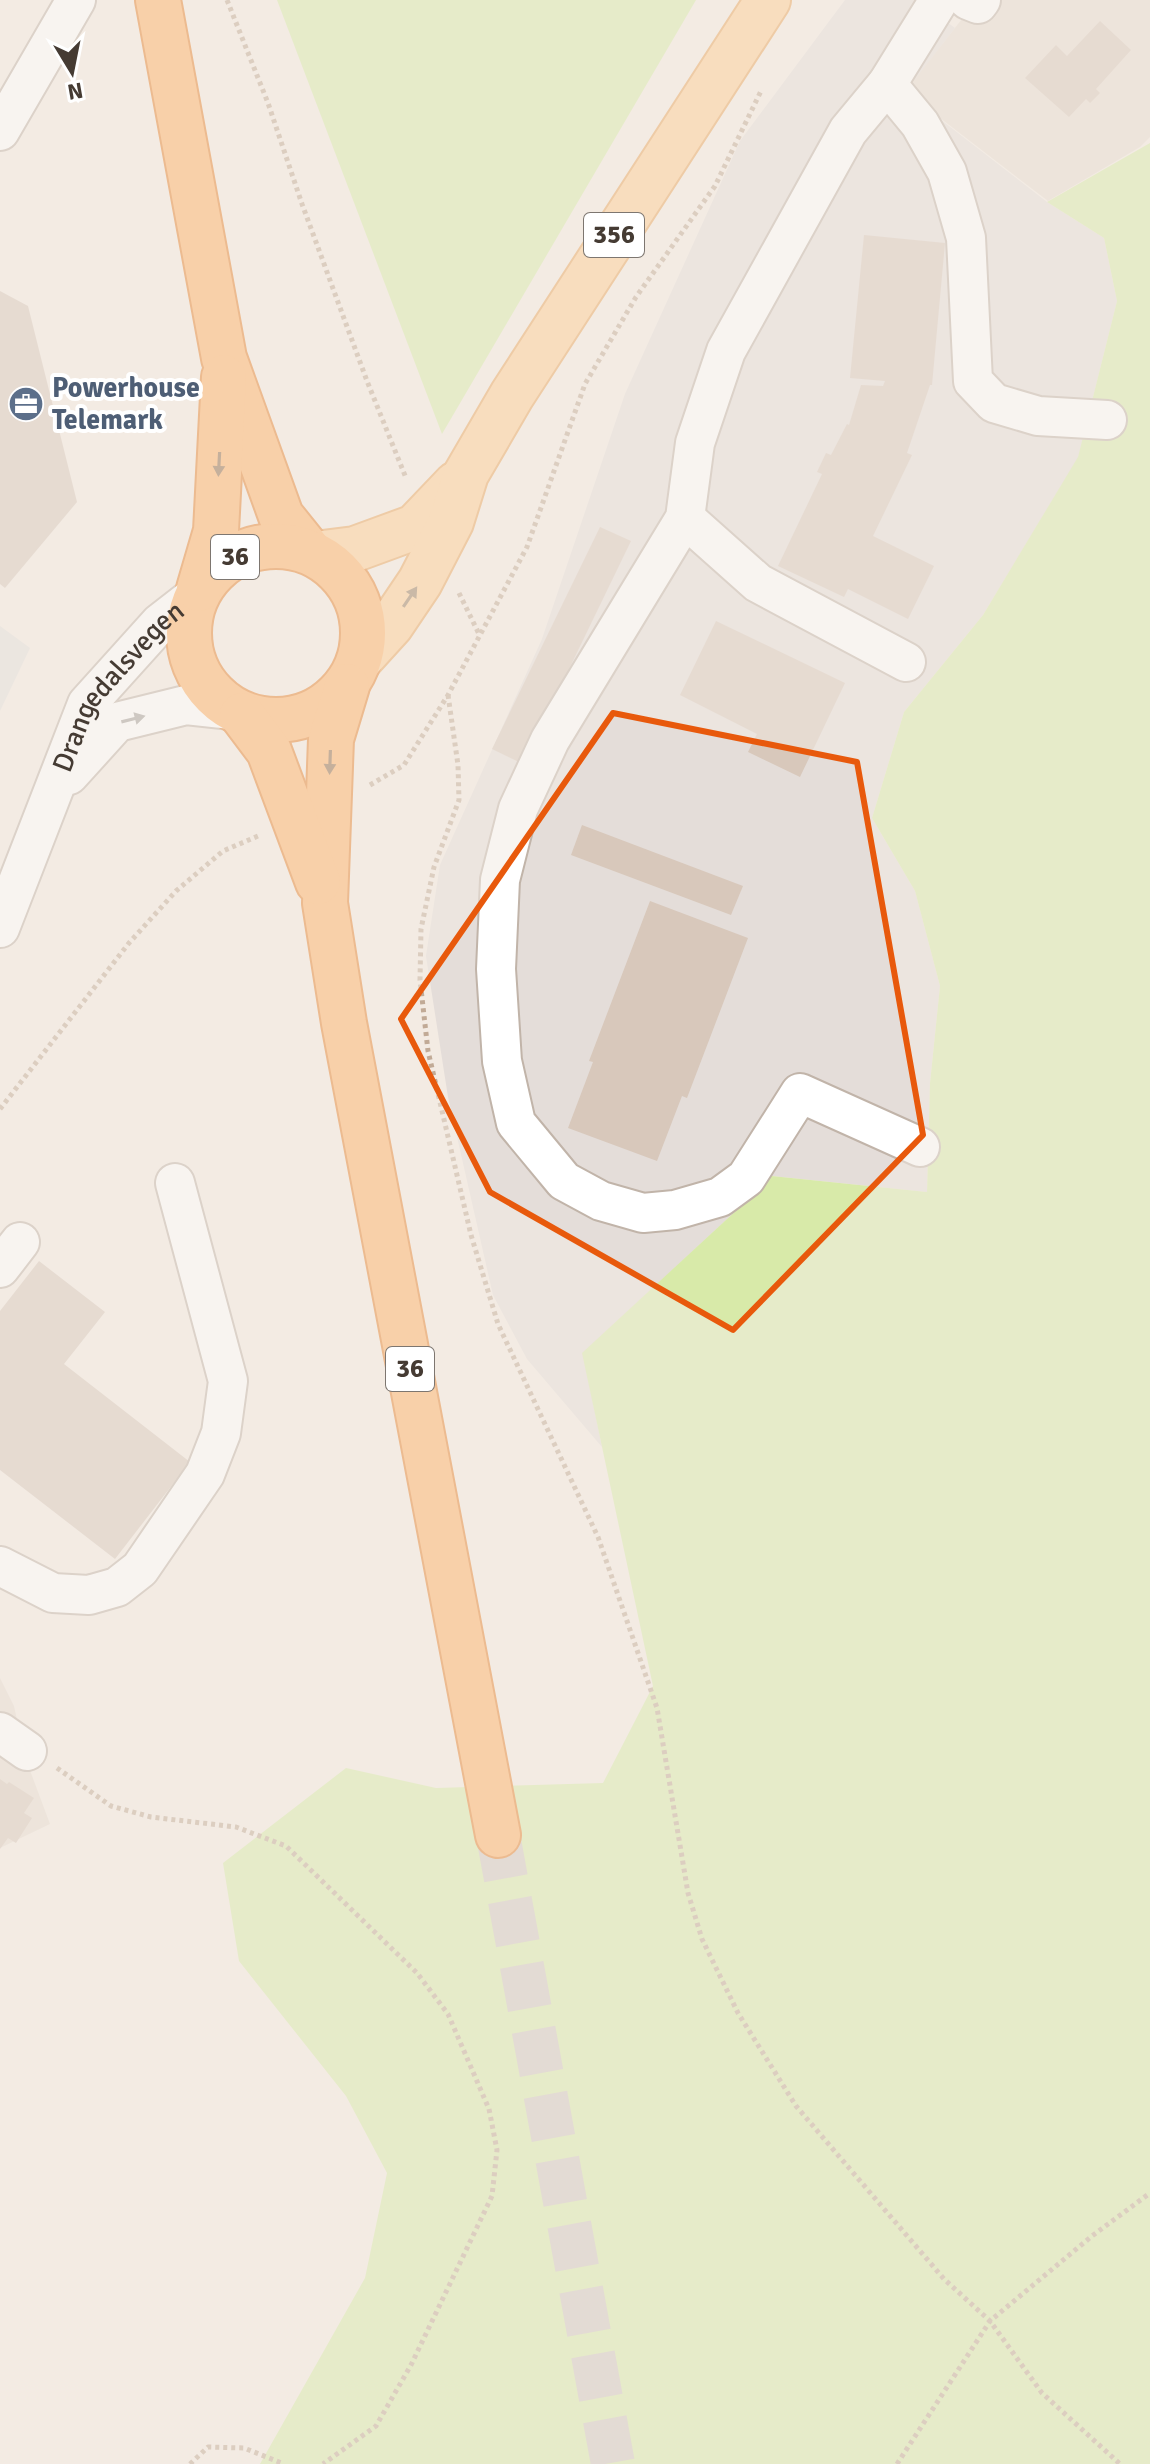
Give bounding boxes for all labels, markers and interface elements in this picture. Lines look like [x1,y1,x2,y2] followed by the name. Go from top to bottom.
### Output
[32,32,112,112] north arrow
[66,77,85,106] text: N
[584,213,644,257] road number: 356
[52,371,200,437] place label: Powerhouse Telemark
[7,385,45,423] office icon: Powerhouse Telemark
[213,452,226,477] one-way arrow
[211,535,259,579] road number: 36
[402,587,417,608] one-way arrow
[45,594,191,777] street label: Drangedalsvegen
[120,712,145,724] one-way arrow
[324,750,337,775] one-way arrow
[386,1347,434,1391] road number: 36

